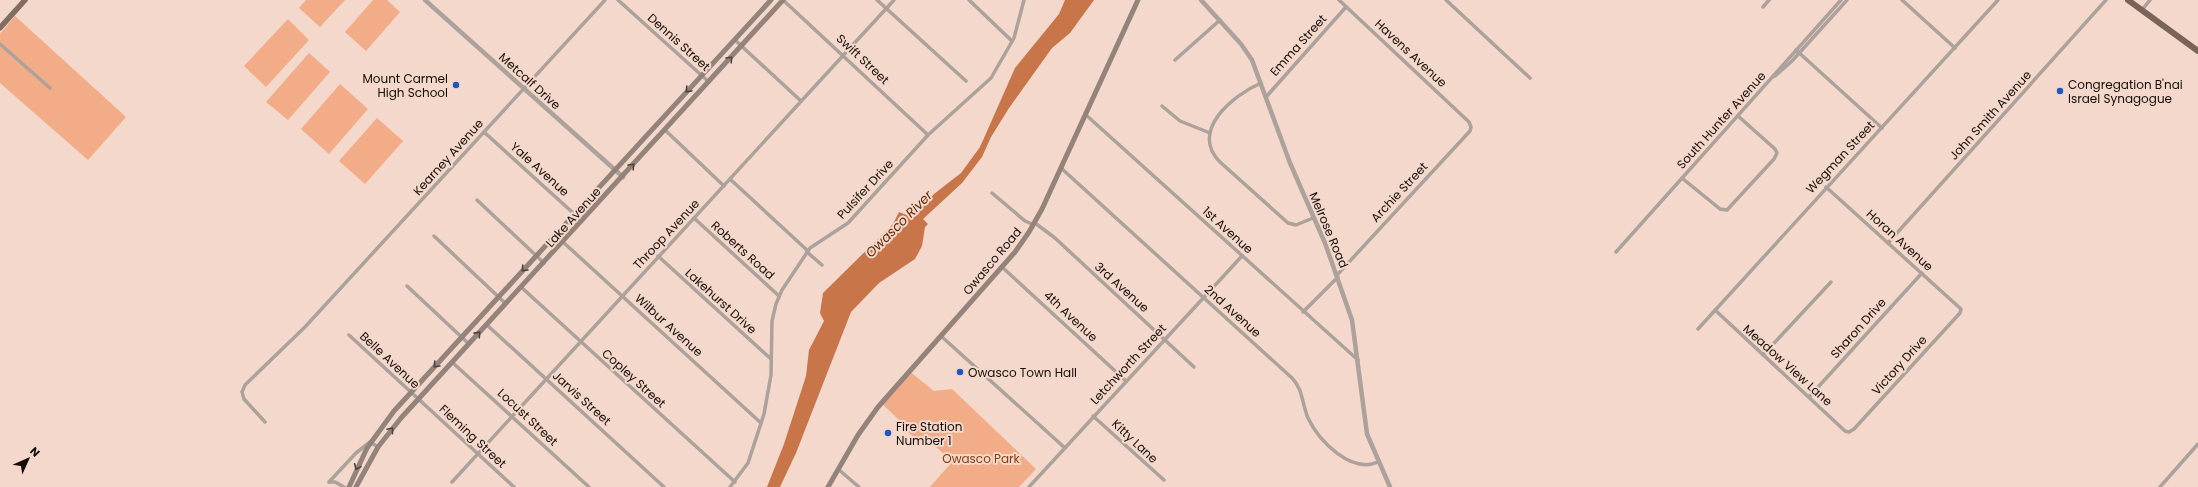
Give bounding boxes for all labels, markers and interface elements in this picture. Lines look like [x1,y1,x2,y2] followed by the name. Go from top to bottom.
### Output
[644,9,714,75] street label: Dennis Street
[1266,11,1330,79] street label: Emma Street
[1371,15,1451,91] street label: Havens Avenue
[833,30,893,88] street label: Swift Street
[495,49,565,113] street label: Metcalf Drive
[725,57,732,64] one-way arrow
[1945,66,2035,164] street label: John Smith Avenue
[1673,68,1769,172] street label: South Hunter Avenue
[362,70,448,101] place label: Mount Carmel High School
[2068,76,2183,107] place label: Congregation B'nai Israel Synagogue
[451,80,461,90] marker: Mount Carmel High School
[686,86,693,93] one-way arrow
[2055,86,2065,96] marker: Congregation B'nai Israel Synagogue
[409,115,487,199] street label: Kearney Avenue
[1802,117,1878,197] street label: Wegman Street
[507,138,573,200] street label: Yale Avenue
[833,155,897,223] street label: Pulsifer Drive
[1367,158,1431,226] street label: Archie Street
[628,163,635,171] one-way arrow
[542,183,604,251] street label: Lake Avenue
[861,185,938,262] water label: Owasco River
[1305,189,1353,271] street label: Melrose Road
[629,195,703,273] street label: Throop Avenue
[1199,203,1257,257] street label: 1st Avenue
[1863,205,1937,275] street label: Horan Avenue
[708,217,778,283] street label: Roberts Road
[959,224,1025,298] street label: Owasco Road
[1091,258,1153,316] street label: 3rd Avenue
[522,264,529,272] one-way arrow
[682,264,760,338] street label: Lakehurst Drive
[1201,281,1265,341] street label: 2nd Avenue
[1040,287,1102,345] street label: 4th Avenue
[631,290,707,360] street label: Wilbur Avenue
[1826,294,1890,362] street label: Sharon Drive
[1086,320,1170,408] street label: Letchworth Street
[1740,320,1836,410] street label: Meadow View Lane
[356,328,424,392] street label: Belle Avenue
[474,331,481,339] one-way arrow
[1868,331,1930,399] street label: Victory Drive
[598,345,670,411] street label: Copley Street
[434,360,441,367] one-way arrow
[968,364,1077,381] place label: Owasco Town Hall
[549,367,615,429] street label: Jarvis Street
[955,367,965,377] marker: Owasco Town Hall
[494,385,562,449] street label: Locust Street
[436,400,510,472] street label: Fleming Street
[1108,415,1162,467] street label: Kitty Lane
[896,418,962,449] place label: Fire Station Number 1
[386,427,393,435] one-way arrow
[883,428,893,438] marker: Fire Station Number 1
[8,439,48,479] north arrow
[26,443,44,461] text: N
[942,450,1021,467] park label: Owasco Park
[354,462,362,470] one-way arrow

